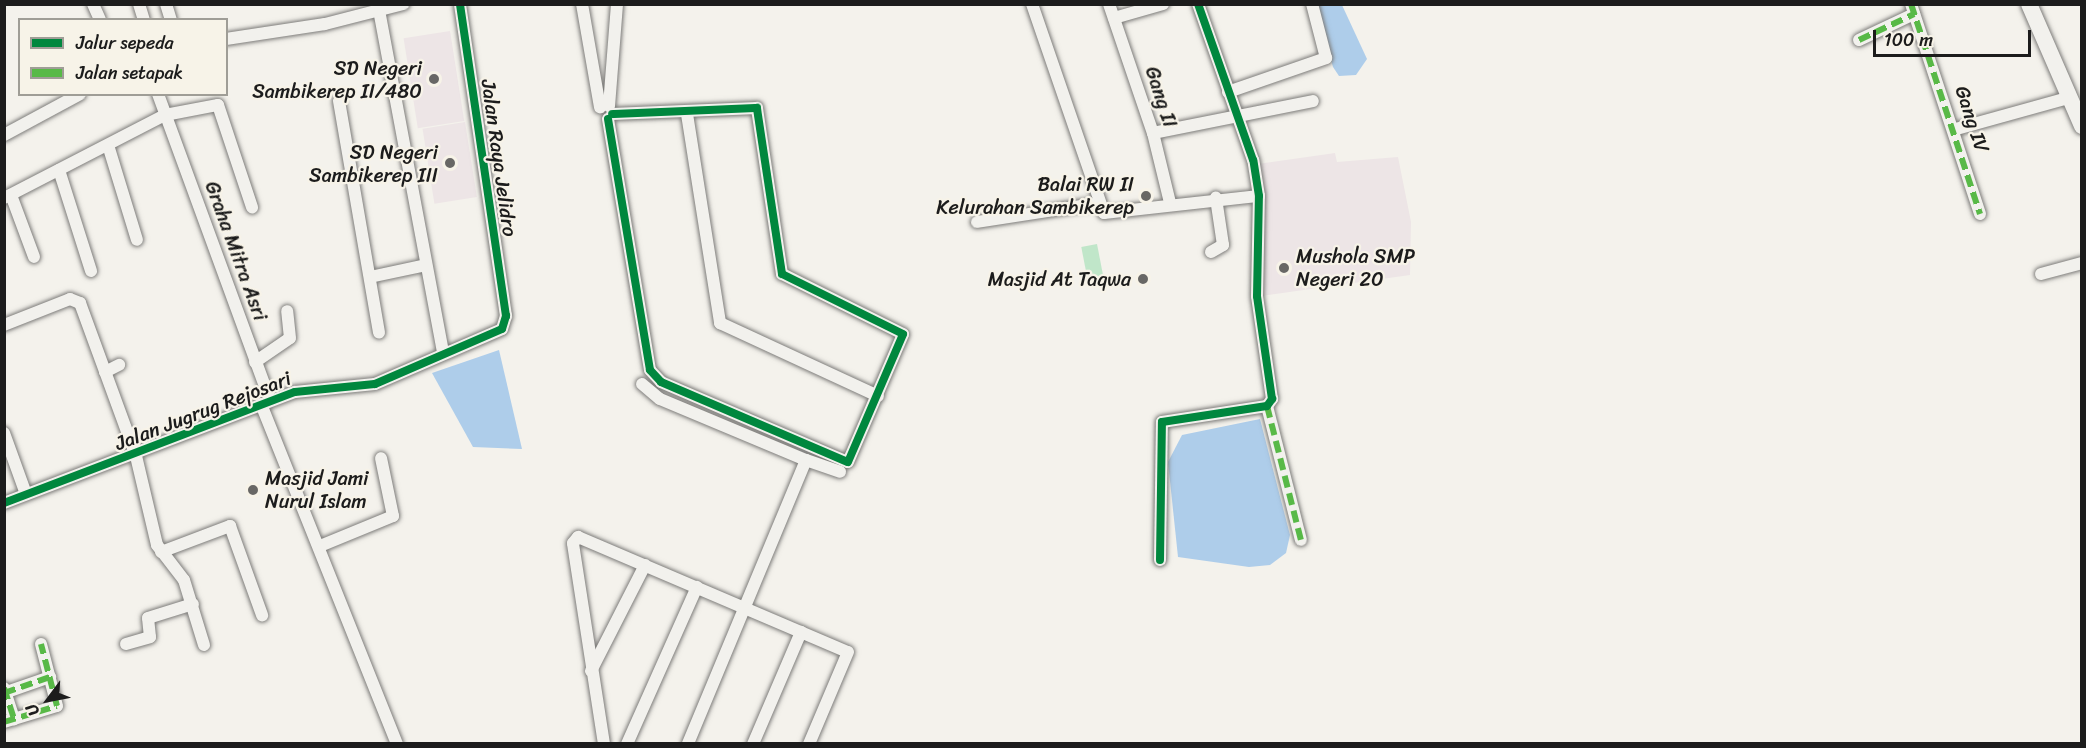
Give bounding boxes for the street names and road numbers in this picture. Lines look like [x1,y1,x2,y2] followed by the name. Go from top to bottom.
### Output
[1140,63,1182,131] street label: Gang II
[476,78,522,238] street label: Jalan Raya Jelidro
[1950,83,1994,155] street label: Gang IV
[200,178,272,324] street label: Graha Mitra Asri
[111,366,295,456] street label: Jalan Jugrug Rejosari

